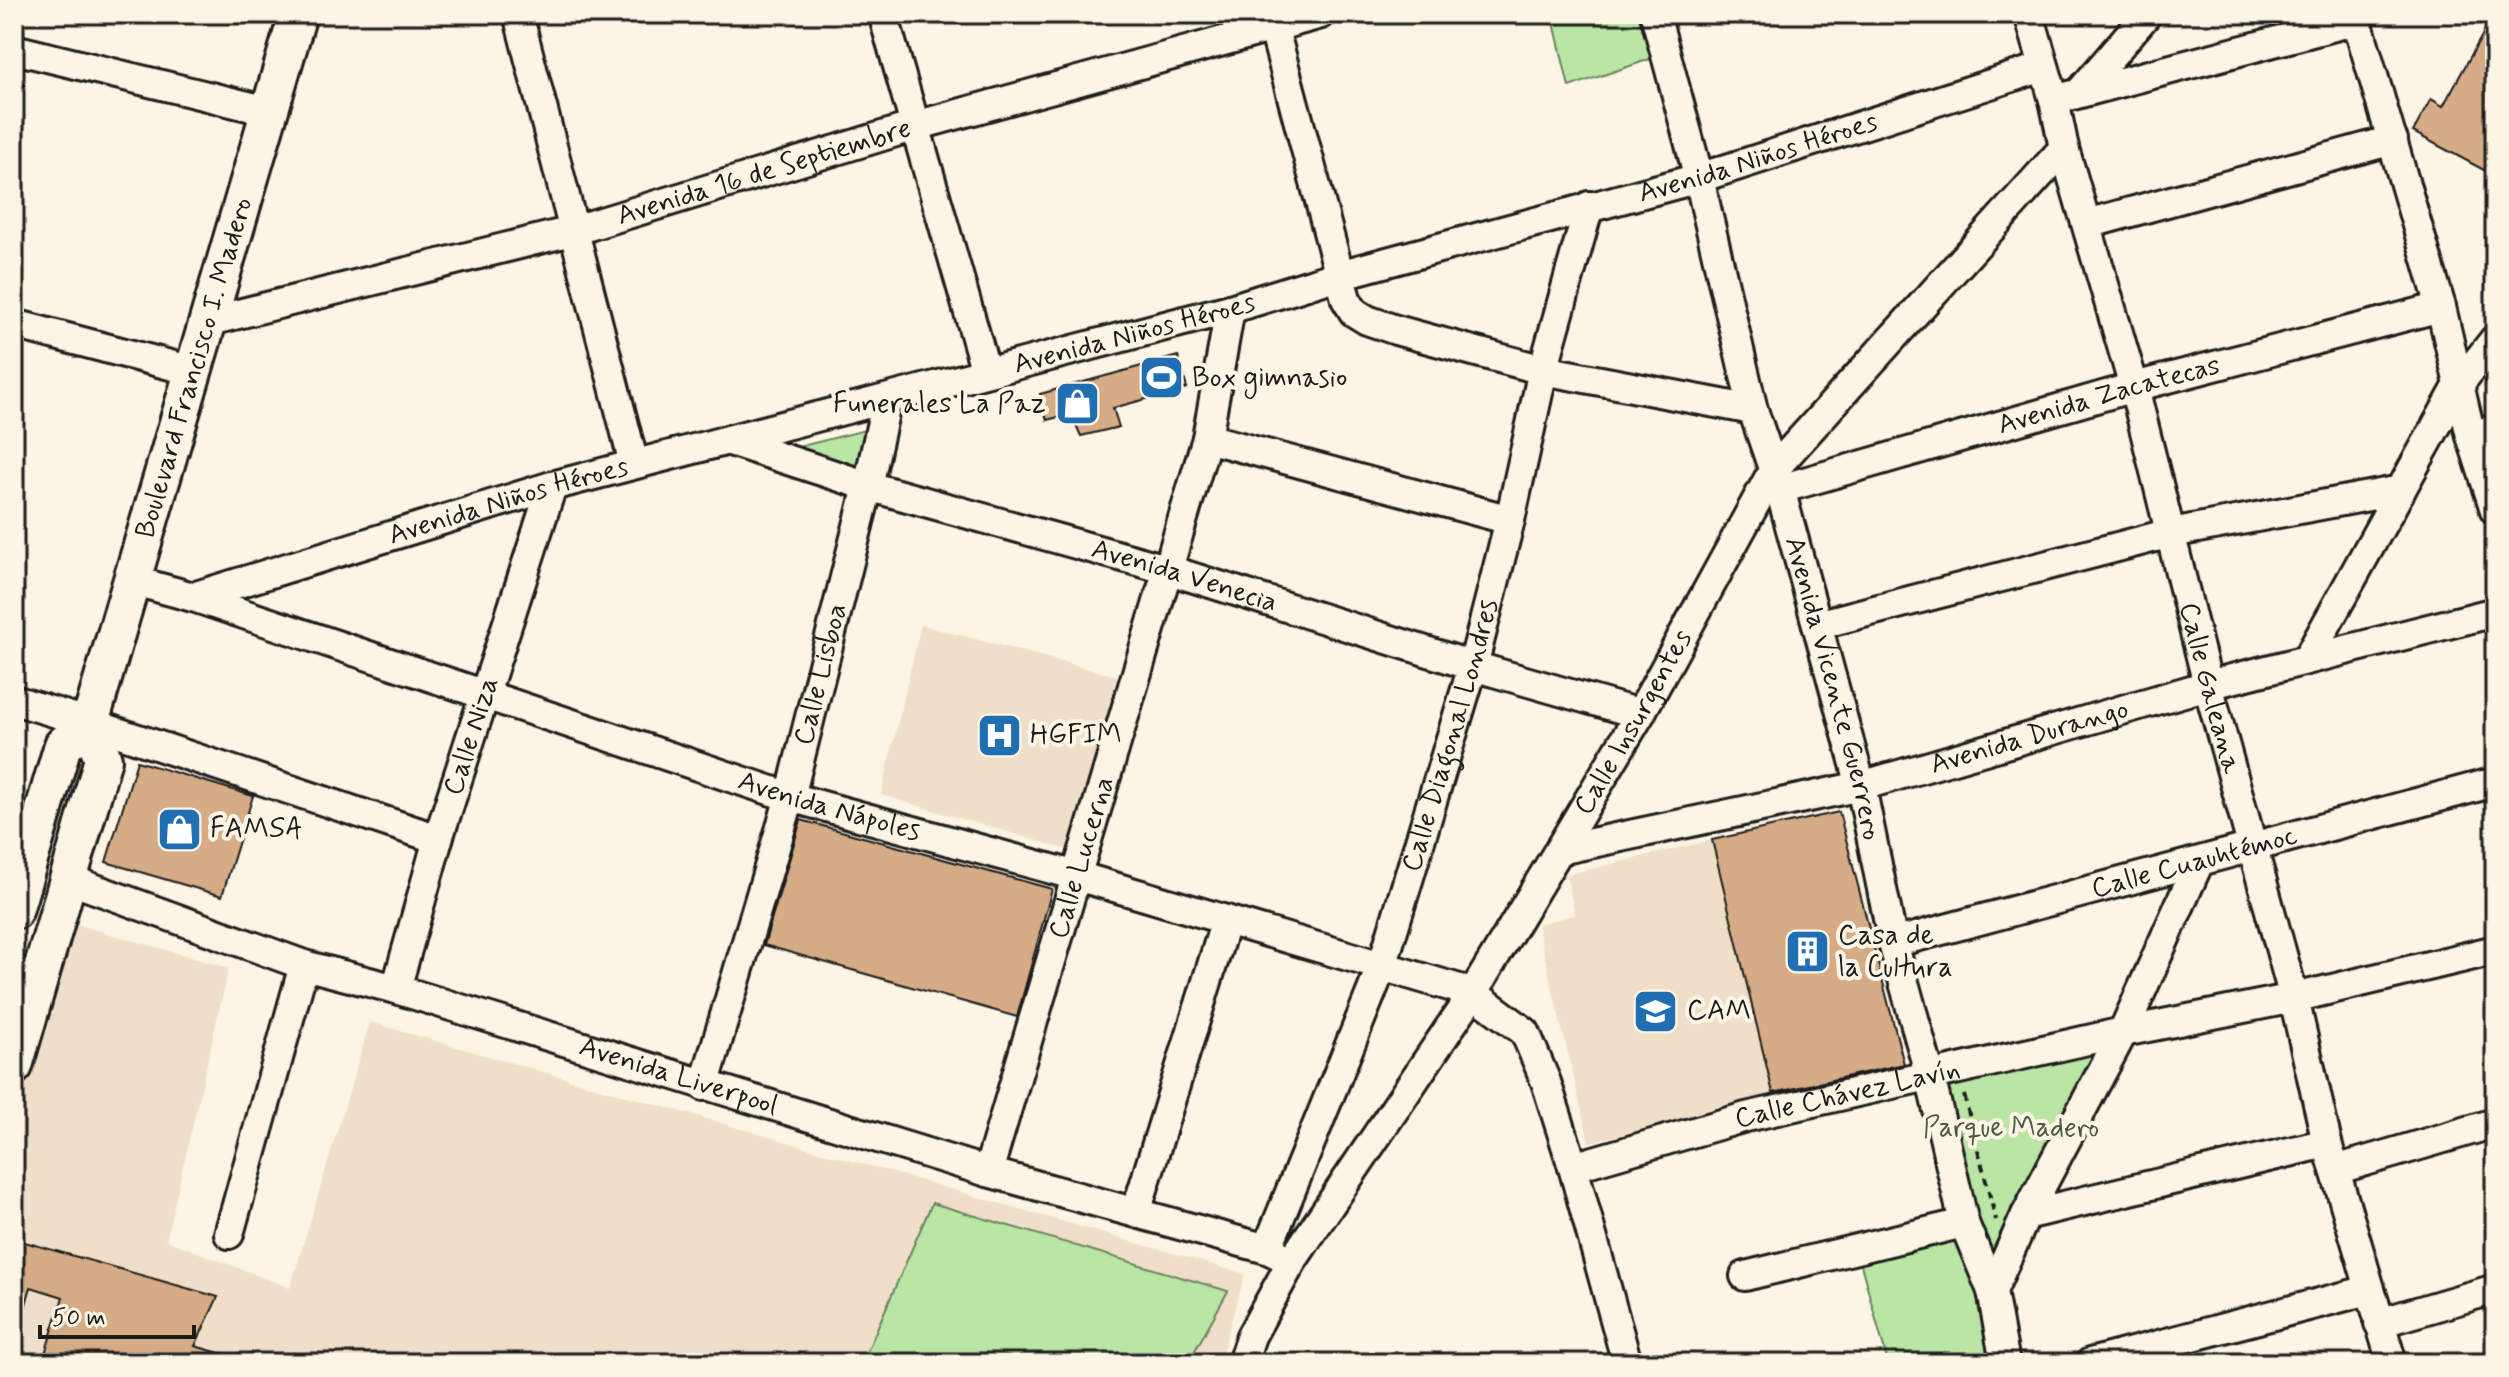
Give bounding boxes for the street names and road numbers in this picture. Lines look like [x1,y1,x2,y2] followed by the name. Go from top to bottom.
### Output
[1634,103,1882,212] street label: Avenida Niños Héroes
[612,110,916,235] street label: Avenida 16 de Septiembre
[127,193,262,543] street label: Boulevard Francisco I. Madero
[1010,284,1260,383] street label: Avenida Niños Héroes
[1993,347,2224,444] street label: Avenida Zacatecas
[384,448,632,554] street label: Avenida Niños Héroes
[1087,531,1282,622] street label: Avenida Venecia
[1775,533,1890,844] street label: Avenida Vicente Guerrero
[1393,595,1508,876] street label: Calle Diagonal Londres
[2170,599,2250,778] street label: Calle Galeana
[785,600,856,749] street label: Calle Lisboa
[1566,623,1701,822] street label: Calle Insurgentes
[435,672,508,800] street label: Calle Niza
[1926,691,2133,783] street label: Avenida Durango
[733,762,925,851] street label: Avenida Nápoles
[1040,772,1123,943] street label: Calle Lucerna
[2087,817,2301,908] street label: Calle Cuauhtémoc
[575,1028,782,1124] street label: Avenida Liverpool
[1730,1051,1964,1138] street label: Calle Chávez Lavín

